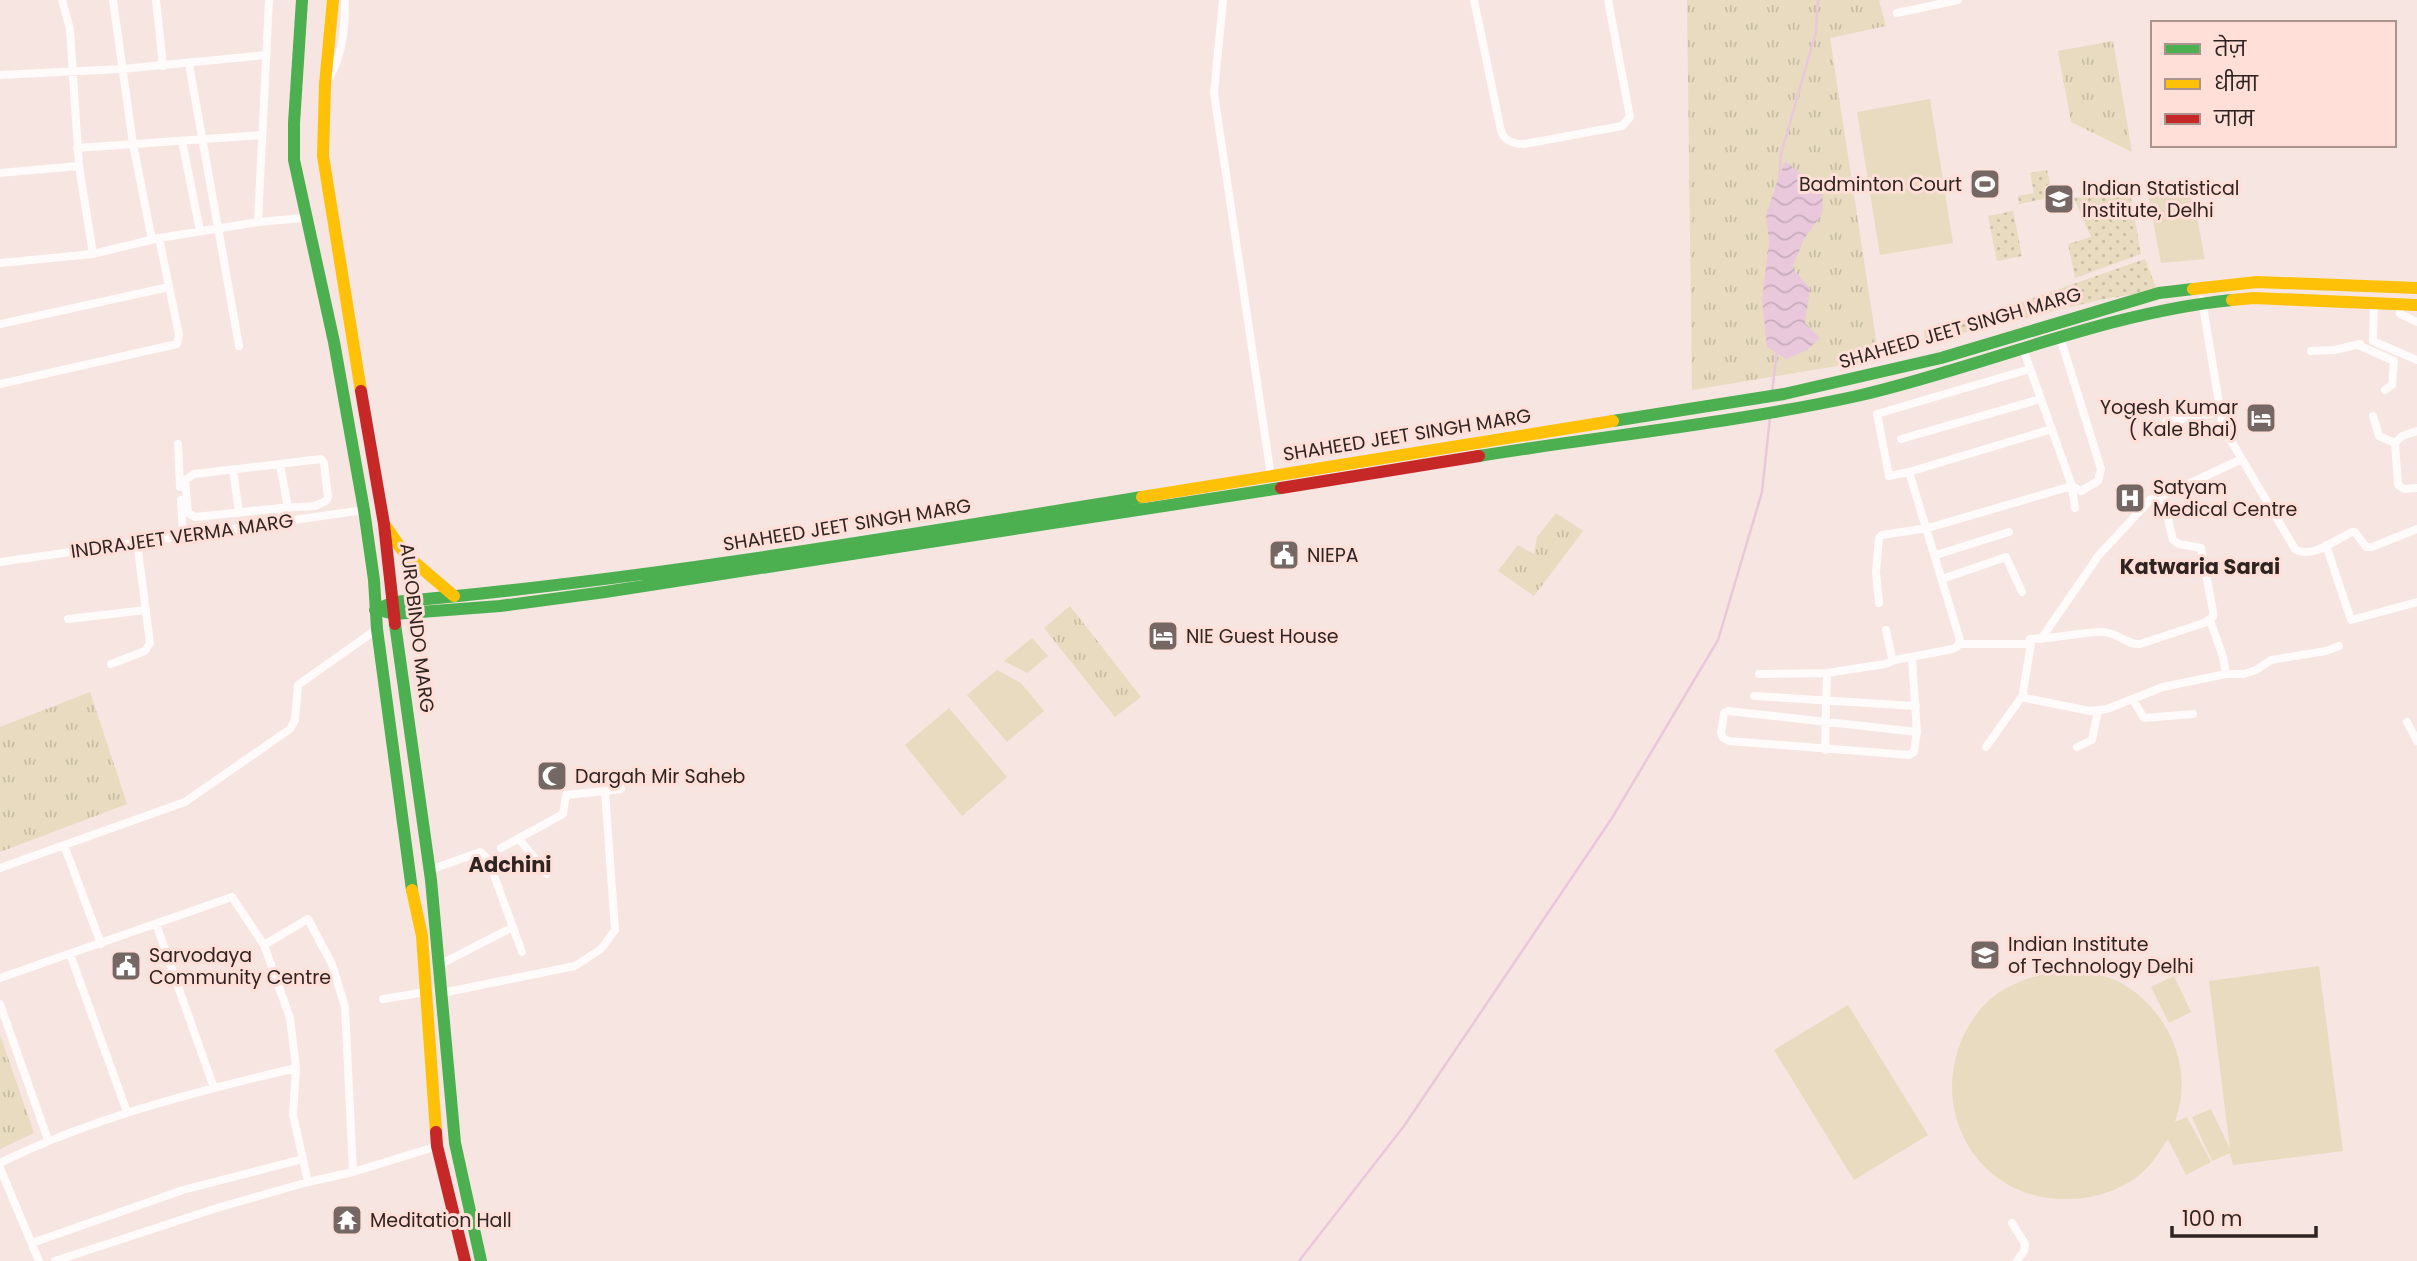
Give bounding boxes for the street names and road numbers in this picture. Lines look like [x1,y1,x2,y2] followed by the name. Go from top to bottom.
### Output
[1836,280,2084,376] street label: SHAHEED JEET SINGH MARG
[1281,402,1533,468] street label: SHAHEED JEET SINGH MARG
[721,492,973,558] street label: SHAHEED JEET SINGH MARG
[69,507,295,565] street label: INDRAJEET VERMA MARG
[393,542,441,714] street label: AUROBINDO MARG

